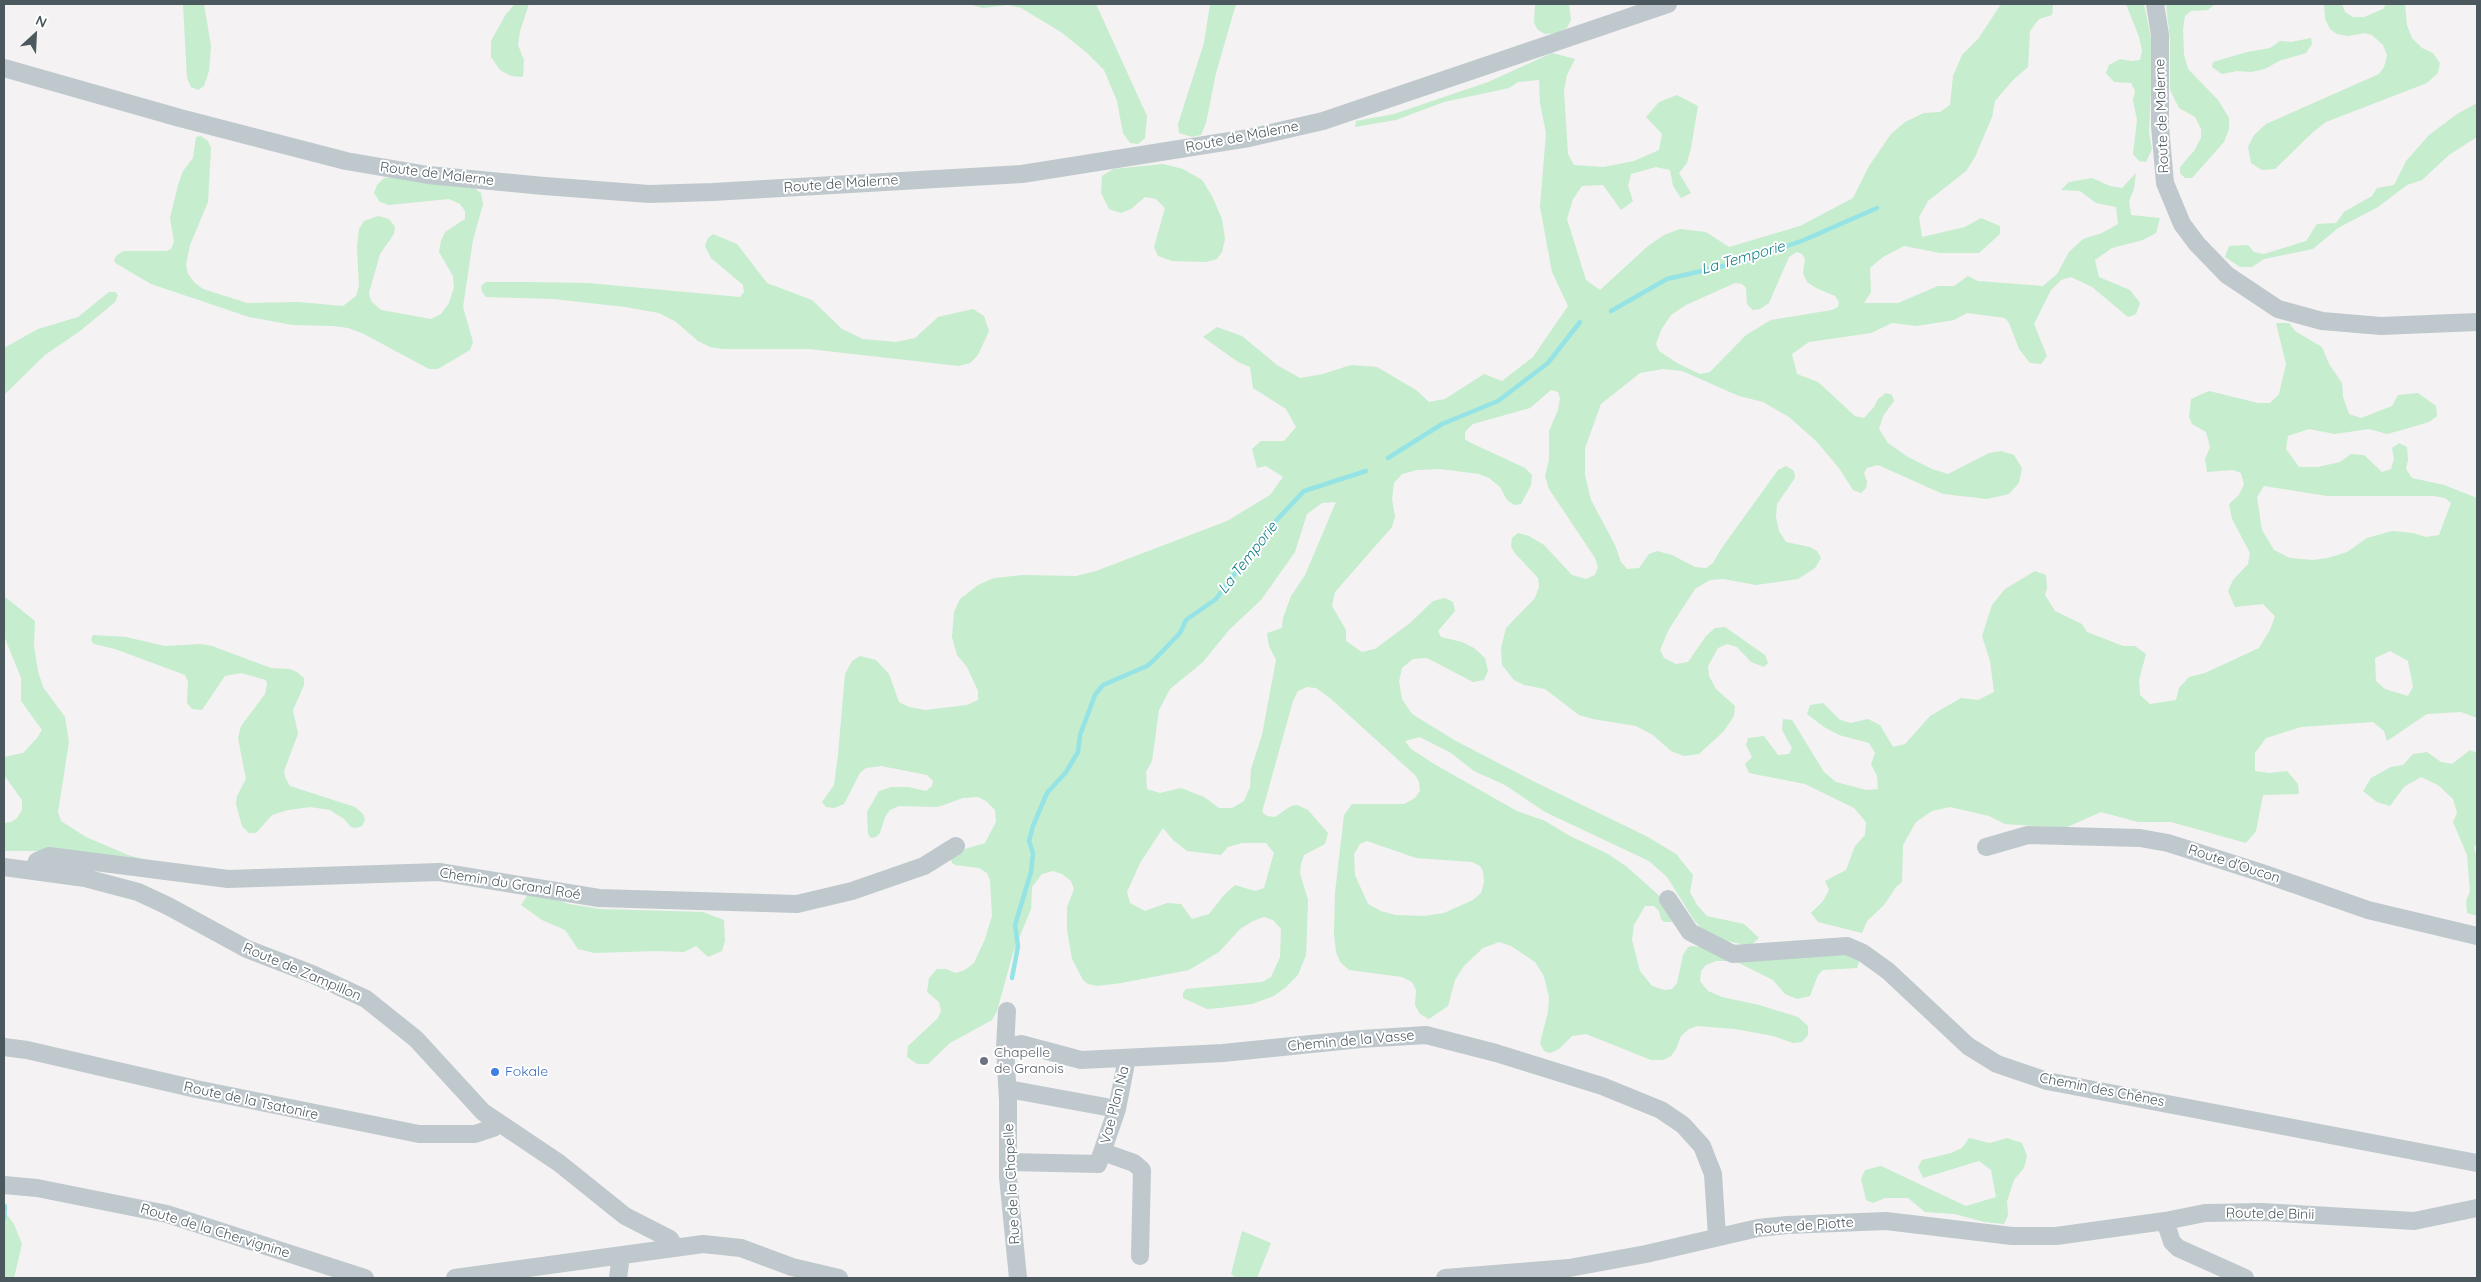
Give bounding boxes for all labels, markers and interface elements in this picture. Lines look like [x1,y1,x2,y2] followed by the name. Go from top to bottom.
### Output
[10,10,60,60] north arrow
[33,11,50,32] text: N
[2152,58,2172,174] street label: Route de Malerne
[1184,118,1300,156] street label: Route de Malerne
[379,159,495,189] street label: Route de Malerne
[783,172,899,196] street label: Route de Malerne
[1699,237,1787,279] water label: La Temporie
[1214,518,1282,598] water label: La Temporie
[2186,841,2282,887] street label: Route d'Oucon
[438,865,582,903] street label: Chemin du Grand Roé
[240,939,364,1005] street label: Route de Zampillon
[1287,1027,1415,1055] street label: Chemin de la Vasse
[994,1045,1064,1078] place label: Chapelle de Granois
[978,1055,990,1067] marker: Chapelle de Granois
[505,1064,548,1080] place label: Fokale
[1097,1064,1133,1146] street label: Vae Plan Na
[489,1066,501,1078] marker: Fokale
[2038,1070,2166,1110] street label: Chemin des Chênes
[182,1079,320,1123] street label: Route de la Tsatonire
[1000,1123,1024,1245] street label: Rue de la Chapelle
[138,1200,292,1262] street label: Route de la Chervignine
[2226,1205,2314,1223] street label: Route de Binii
[1754,1214,1854,1238] street label: Route de Piotte

